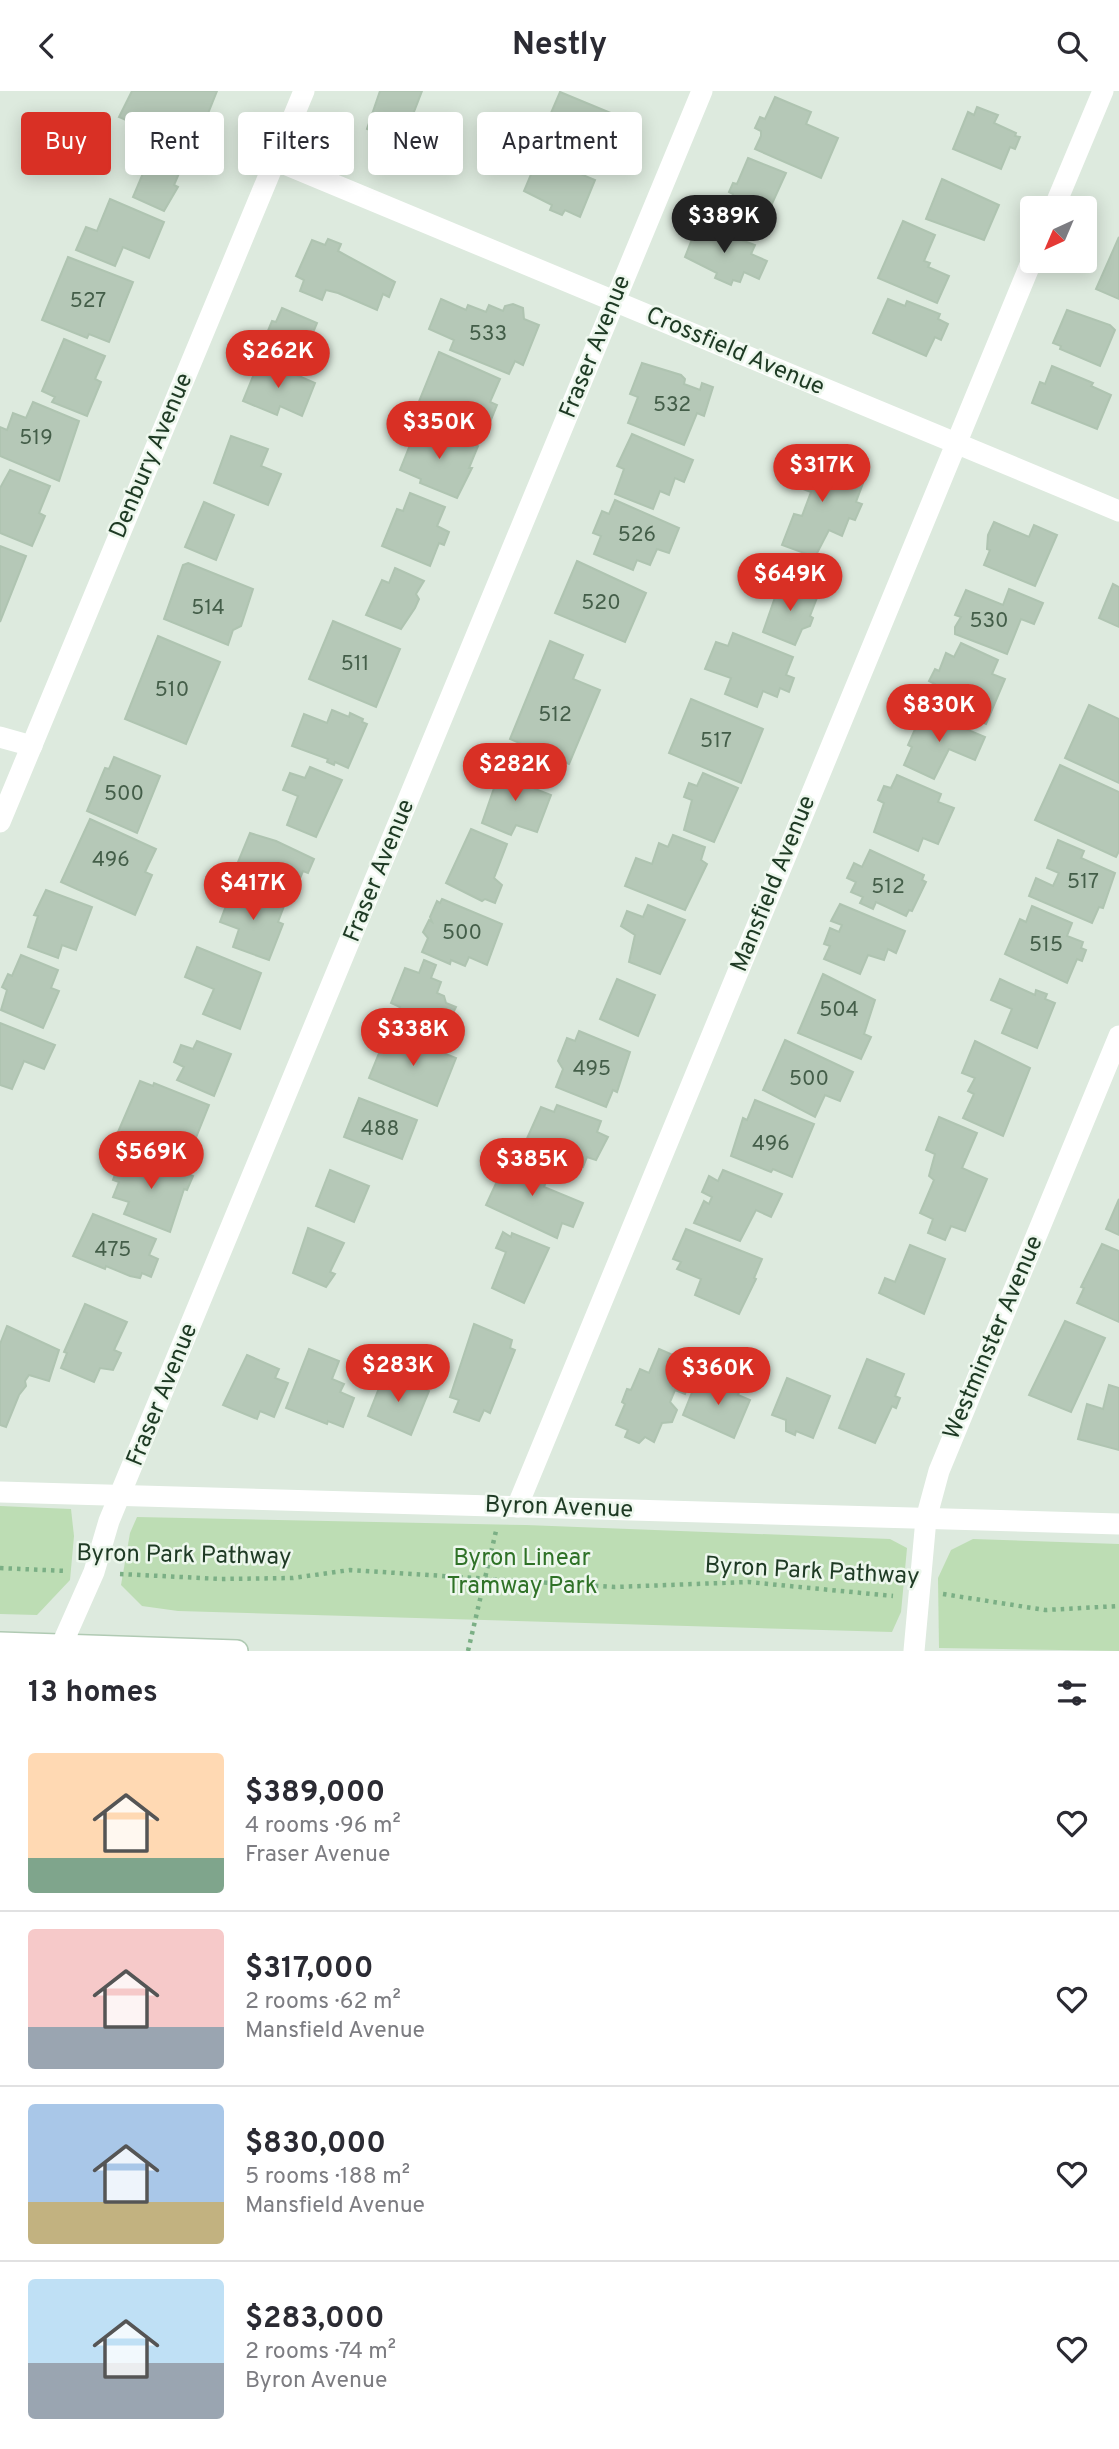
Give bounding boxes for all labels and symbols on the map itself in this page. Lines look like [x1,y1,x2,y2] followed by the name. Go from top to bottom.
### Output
[675,195,773,255] pin: $389K
[1020,196,1097,273] north arrow
[554,271,638,423] street label: Fraser Avenue
[70,288,106,315] house number: 527
[641,301,829,403] street label: Crossfield Avenue
[469,321,507,348] house number: 533
[229,331,327,390] pin: $262K
[104,369,200,543] street label: Denbury Avenue
[653,392,691,419] house number: 532
[390,401,488,461] pin: $350K
[19,425,53,452] house number: 519
[773,445,871,504] pin: $317K
[618,522,656,549] house number: 526
[741,553,839,613] pin: $649K
[581,590,621,617] house number: 520
[191,595,225,622] house number: 514
[970,608,1008,635] house number: 530
[341,651,369,678] house number: 511
[155,677,189,704] house number: 510
[890,685,988,744] pin: $830K
[538,702,572,729] house number: 512
[700,728,732,755] house number: 517
[466,743,564,803] pin: $282K
[104,781,144,808] house number: 500
[725,791,823,977] street label: Mansfield Avenue
[338,795,422,947] street label: Fraser Avenue
[92,847,130,874] house number: 496
[204,863,302,922] pin: $417K
[1067,869,1099,896] house number: 517
[871,874,905,901] house number: 512
[442,920,482,947] house number: 500
[1029,932,1063,959] house number: 515
[819,997,859,1024] house number: 504
[364,1009,462,1068] pin: $338K
[573,1056,611,1083] house number: 495
[789,1066,829,1093] house number: 500
[361,1116,399,1143] house number: 488
[102,1131,200,1191] pin: $569K
[752,1131,790,1158] house number: 496
[483,1139,581,1198] pin: $385K
[937,1231,1051,1445] street label: Westminster Avenue
[95,1237,131,1264] house number: 475
[121,1319,205,1471] street label: Fraser Avenue
[349,1345,447,1404] pin: $283K
[669,1347,767,1407] pin: $360K
[484,1490,634,1526] street label: Byron Avenue
[76,1539,292,1573] street label: Byron Park Pathway
[446,1544,598,1602] park label: Byron Linear Tramway Park
[704,1551,920,1593] street label: Byron Park Pathway

